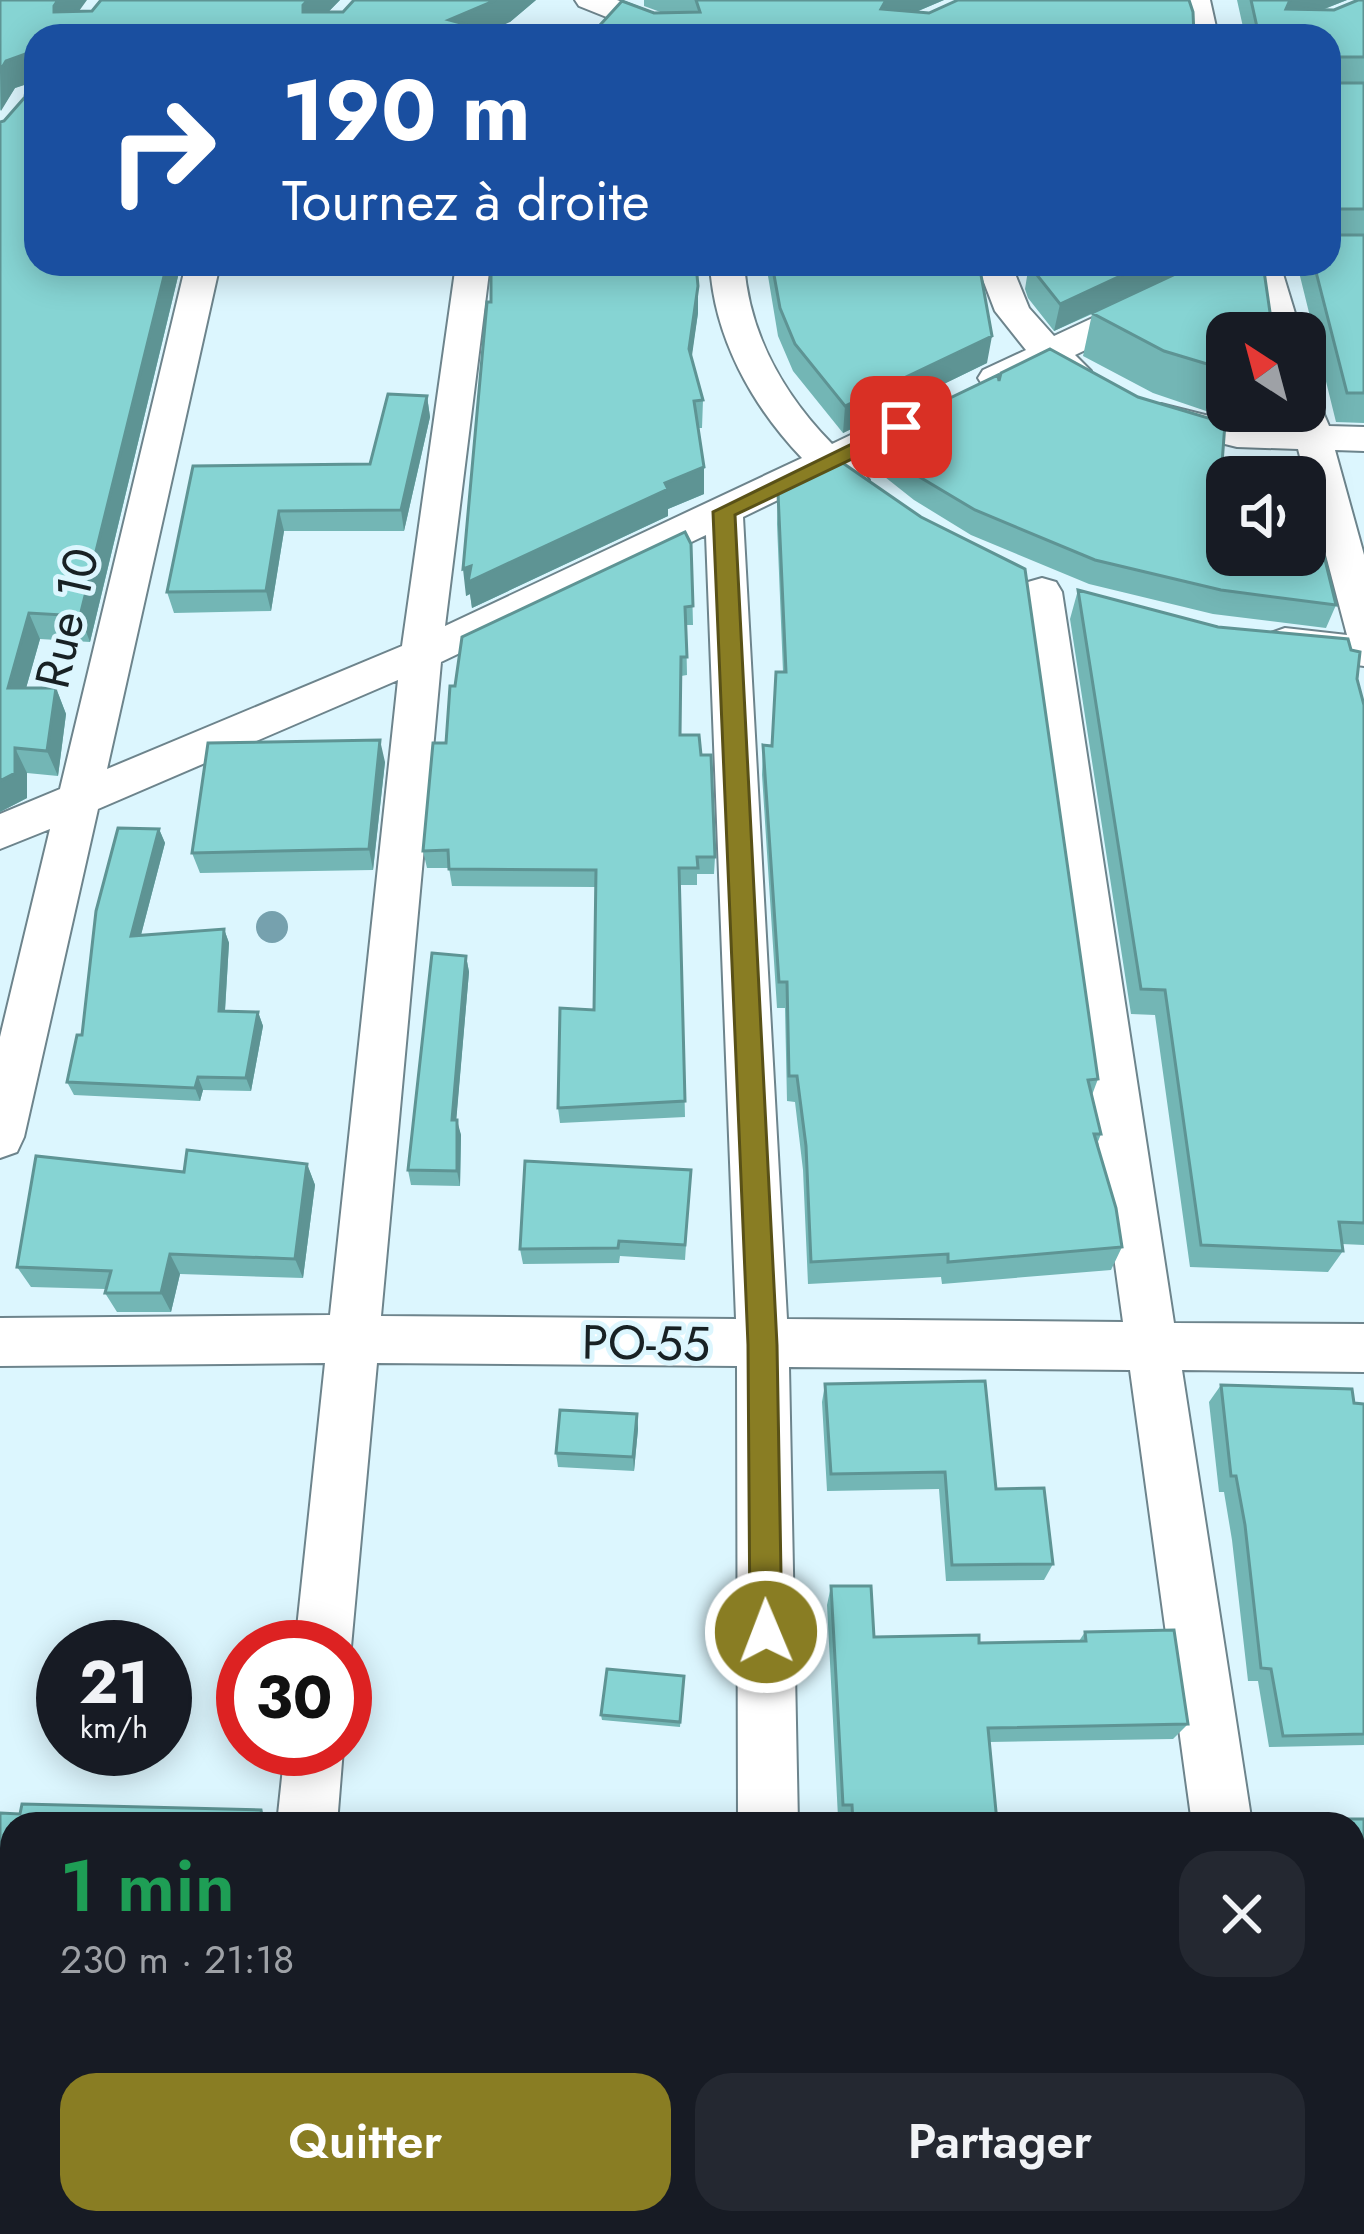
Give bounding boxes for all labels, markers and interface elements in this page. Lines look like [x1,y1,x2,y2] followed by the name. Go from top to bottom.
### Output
[282,50,531,172] text: 190 m
[84,72,240,228] icon: right
[282,162,650,240] text: Tournez à droite
[1206,312,1326,432] north arrow
[1206,312,1326,576] map controls
[850,376,952,478] pin
[868,394,934,460] icon: arrive
[1206,456,1326,576] button: sound
[17,541,117,695] street label: Rue 10
[581,1307,711,1379] street label: PO-55
[703,1569,829,1695] position arrow
[216,1620,372,1776] speed limit sign: 30
[79,1639,149,1726] text: 21
[80,1706,148,1749] text: km/h
[60,1834,235,1938] text: 1 min
[1179,1851,1305,1977] button: close
[60,1931,294,1988] text: 230 m · 21:18
[60,2073,671,2211] button: Quitter
[695,2073,1305,2211] button: Partager

